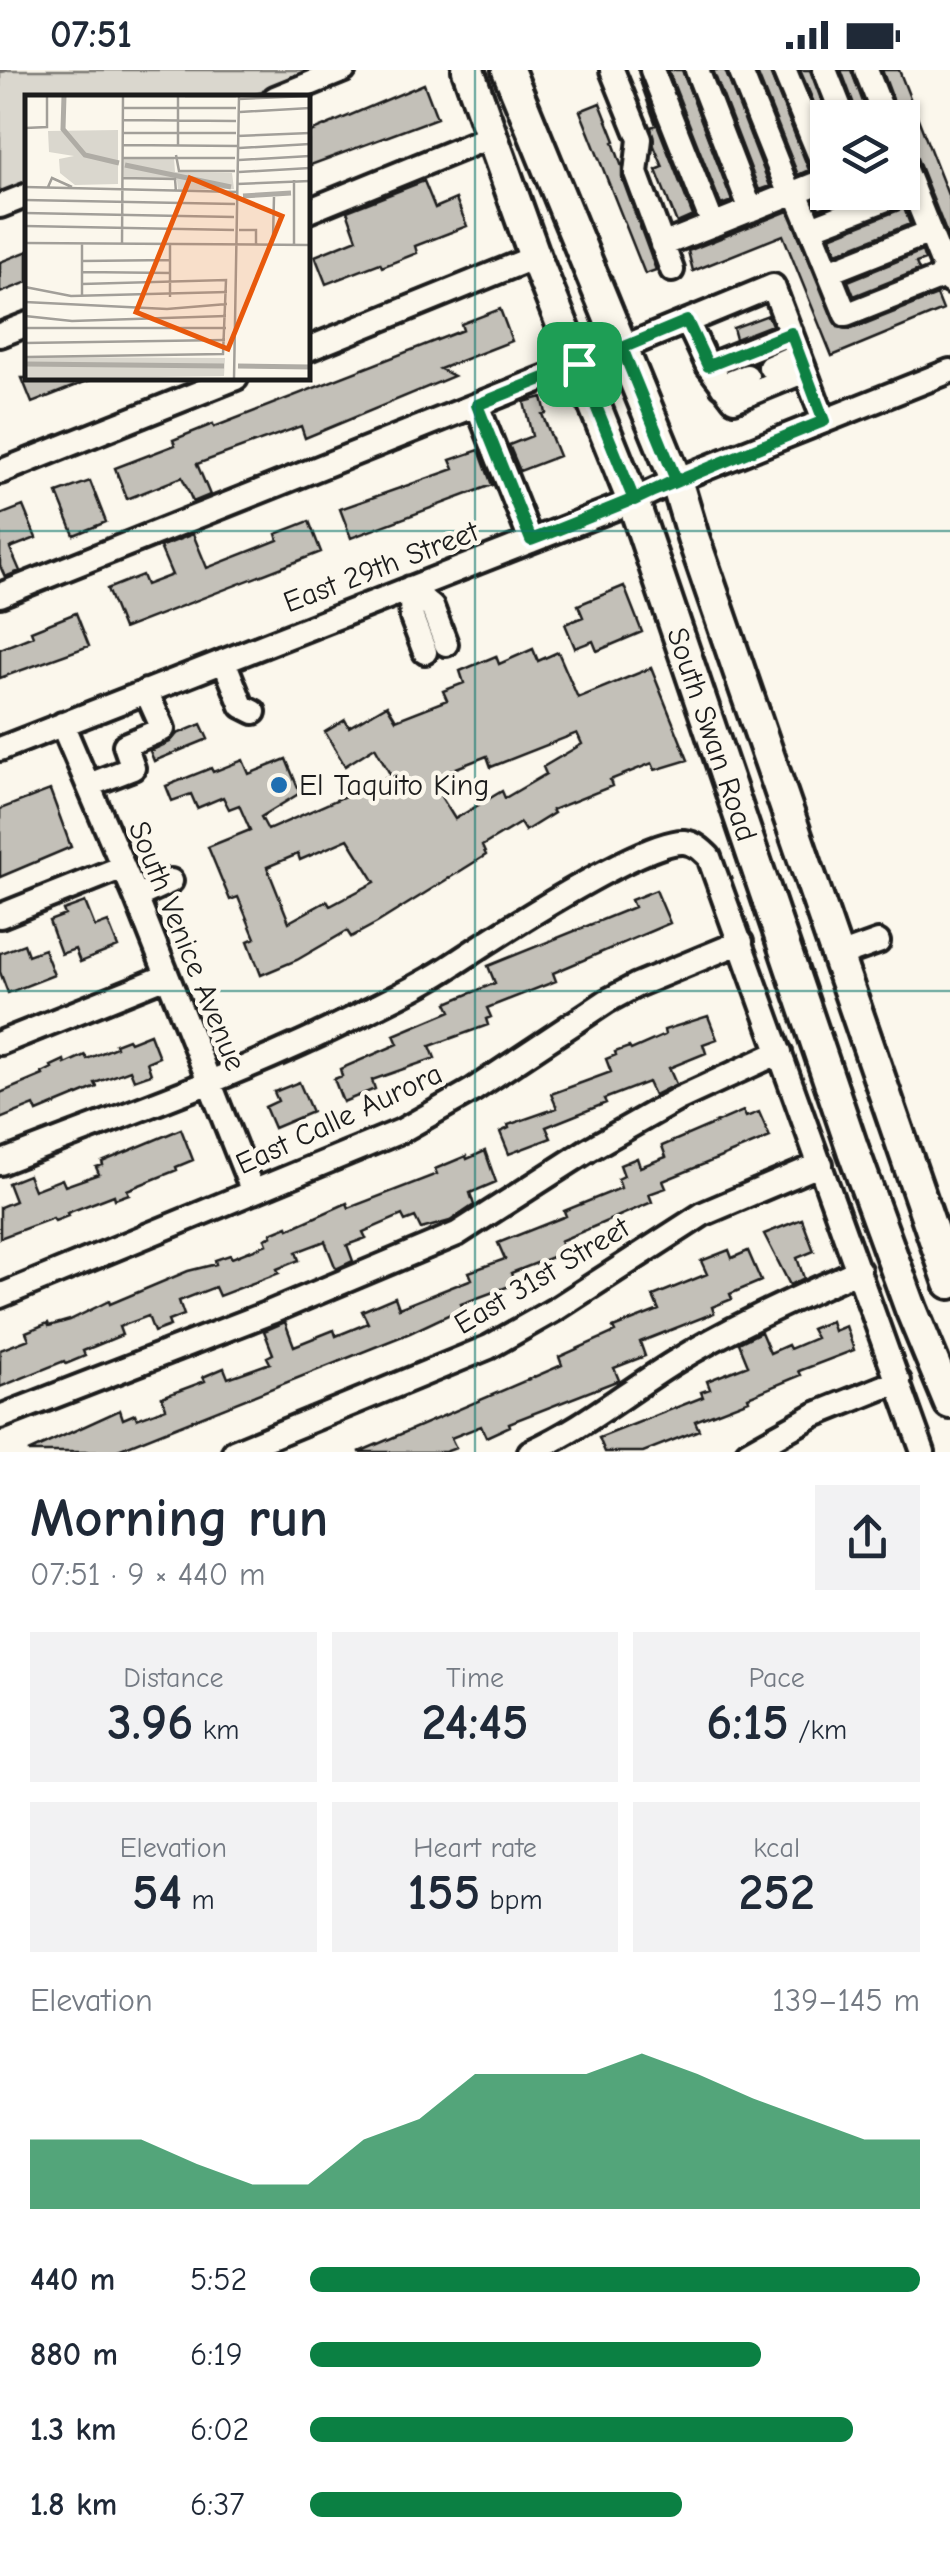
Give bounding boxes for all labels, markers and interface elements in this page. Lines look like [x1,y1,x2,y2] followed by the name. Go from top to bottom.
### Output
[50,13,132,57] text: 07:51
[25,95,310,380] inset map
[810,100,920,210] map controls
[810,100,920,210] button: layers
[537,322,622,407] pin
[552,337,607,392] icon: arrive
[279,513,485,620] street label: East 29th Street
[660,623,765,846] street label: South Swan Road
[299,768,489,803] place label: El Taquito King
[268,774,290,796] marker: El Taquito King
[121,816,253,1076] street label: South Venice Avenue
[230,1056,448,1182] street label: East Calle Aurora
[448,1209,637,1342] street label: East 31st Street
[815,1485,920,1590] button: share
[30,1486,328,1550] text: Morning run
[30,1556,265,1593] text: 07:51 · 9 × 440 m
[123,1662,223,1694] text: Distance
[446,1662,504,1694] text: Time
[748,1662,805,1694] text: Pace
[107,1694,193,1752] text: 3.96
[421,1694,529,1752] text: 24:45
[706,1694,789,1752] text: 6:15
[193,1714,239,1746] text: km
[789,1714,847,1746] text: /km
[120,1832,227,1864] text: Elevation
[413,1832,537,1864] text: Heart rate
[753,1832,800,1864] text: kcal
[132,1864,182,1922] text: 54
[407,1864,480,1922] text: 155
[738,1864,815,1922] text: 252
[182,1884,215,1916] text: m
[480,1884,543,1916] text: bpm
[30,1982,153,2019] text: Elevation
[772,1982,920,2019] text: 139–145 m
[30,2261,115,2298] text: 440 m
[190,2261,247,2298] text: 5:52
[30,2336,118,2373] text: 880 m
[190,2336,243,2373] text: 6:19
[30,2411,117,2448] text: 1.3 km
[190,2411,249,2448] text: 6:02
[30,2486,117,2523] text: 1.8 km
[190,2486,244,2523] text: 6:37

